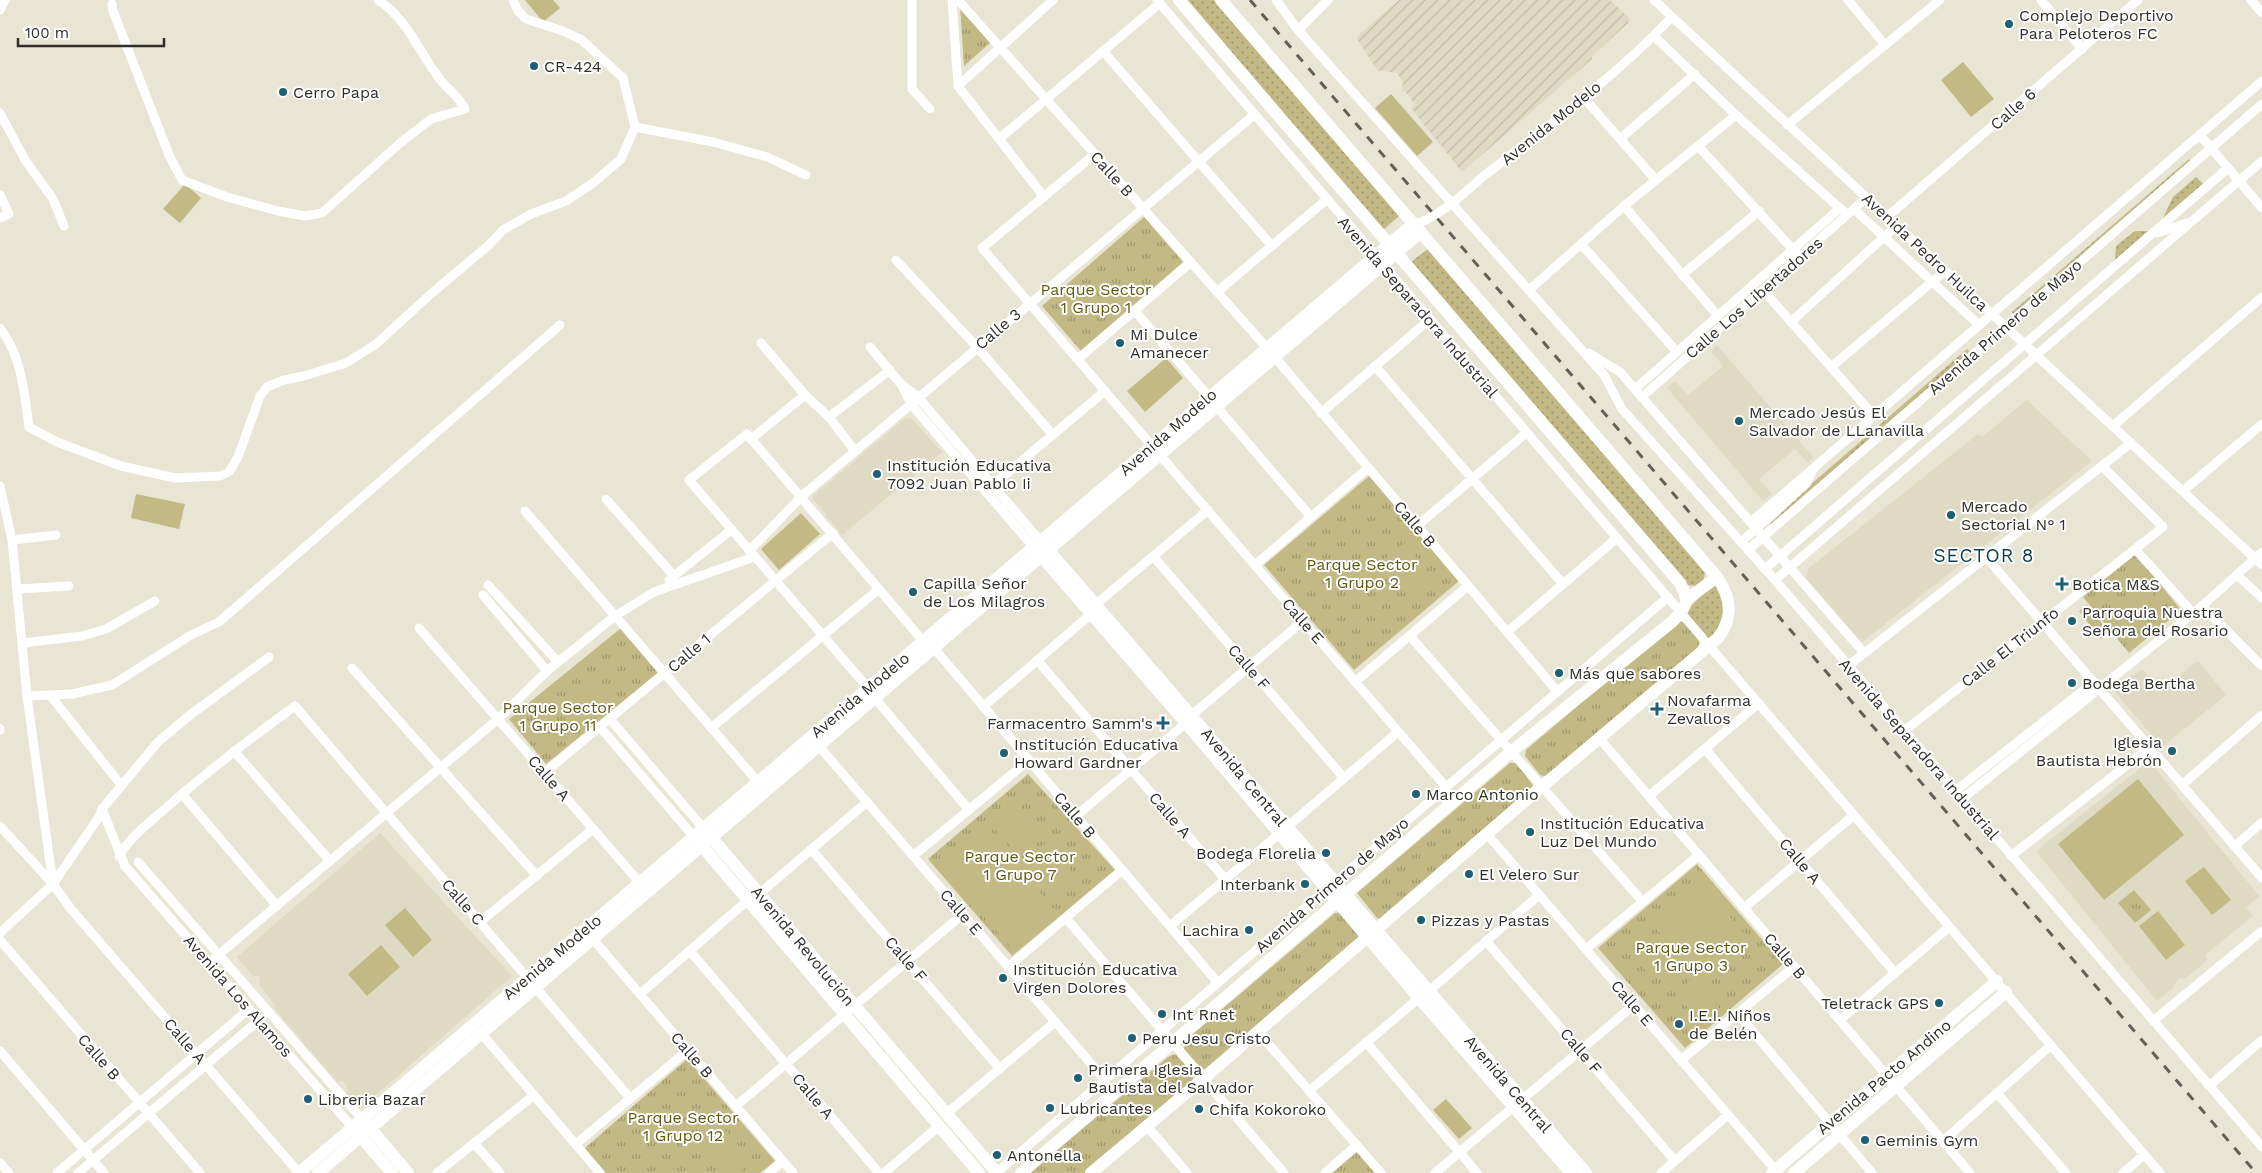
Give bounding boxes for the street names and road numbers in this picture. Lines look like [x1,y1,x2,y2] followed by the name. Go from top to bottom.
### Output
[1497,77,1605,169] street label: Avenida Modelo
[1986,84,2040,134] street label: Calle 6
[1087,147,1137,201] street label: Calle B
[1858,189,1992,315] street label: Avenida Pedro Huilca
[1334,212,1502,402] street label: Avenida Separadora Industrial
[1681,233,1827,363] street label: Calle Los Libertadores
[1924,255,2086,399] street label: Avenida Primero de Mayo
[971,304,1025,354] street label: Calle 3
[1115,385,1221,479] street label: Avenida Modelo
[1390,497,1440,551] street label: Calle B
[1278,594,1328,648] street label: Calle E
[1957,603,2063,691] street label: Calle El Triunfo
[664,630,714,676] street label: Calle 1
[1224,640,1274,694] street label: Calle F
[807,648,913,742] street label: Avenida Modelo
[1835,654,2003,844] street label: Avenida Separadora Industrial
[1197,724,1291,830] street label: Avenida Central
[524,751,574,805] street label: Calle A
[1050,788,1100,842] street label: Calle B
[1145,788,1195,842] street label: Calle A
[1251,813,1413,957] street label: Avenida Primero de Mayo
[1775,834,1825,888] street label: Calle A
[438,875,488,929] street label: Calle C
[747,882,859,1010] street label: Avenida Revolución
[936,885,986,939] street label: Calle E
[499,910,605,1004] street label: Avenida Modelo
[1760,929,1810,983] street label: Calle B
[180,931,296,1061] street label: Avenida Los Alamos
[881,932,931,986] street label: Calle F
[1607,976,1657,1030] street label: Calle E
[160,1014,210,1068] street label: Calle A
[1813,1015,1955,1139] street label: Avenida Pacto Andino
[1556,1024,1606,1078] street label: Calle F
[667,1028,717,1082] street label: Calle B
[74,1030,124,1084] street label: Calle B
[1461,1031,1556,1137] street label: Avenida Central
[788,1069,838,1123] street label: Calle A

